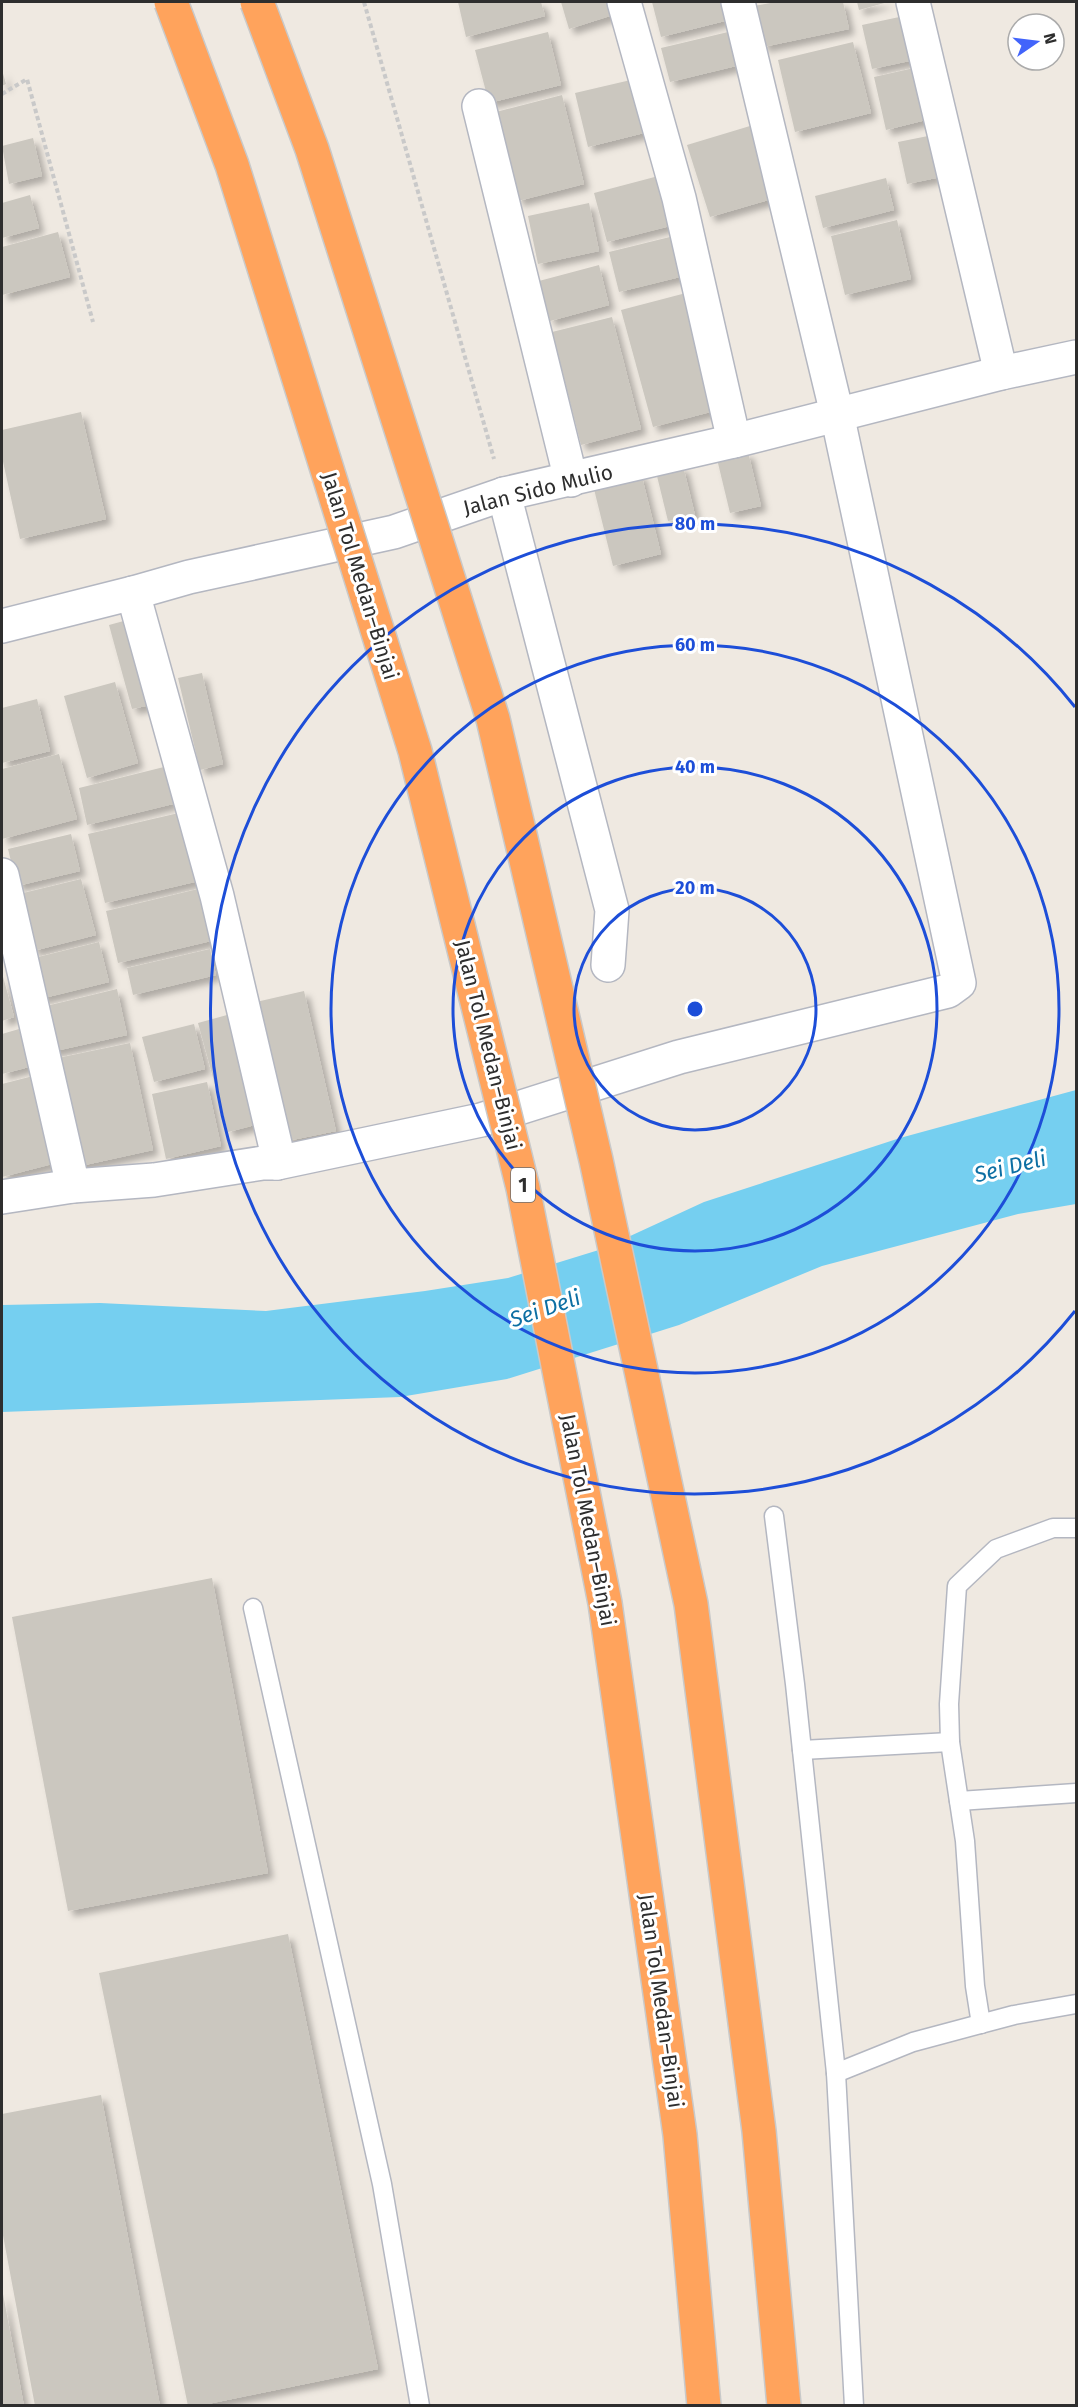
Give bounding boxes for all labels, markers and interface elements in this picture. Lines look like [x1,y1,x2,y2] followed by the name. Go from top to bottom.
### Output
[1006,12,1066,72] north arrow
[1040,31,1061,46] text: N
[460,459,616,521] street label: Jalan Sido Mulio
[316,469,404,683] street label: Jalan Tol Medan–Binjai
[675,513,715,535] text: 80 m
[675,634,715,656] text: 60 m
[675,756,715,778] text: 40 m
[675,877,715,899] text: 20 m
[449,937,527,1153] street label: Jalan Tol Medan–Binjai
[685,999,705,1019] centre of rings
[970,1145,1049,1189] water label: Sei Deli
[511,1168,535,1202] road number: 1
[505,1284,584,1333] water label: Sei Deli
[555,1412,621,1628] street label: Jalan Tol Medan–Binjai
[633,1892,689,2110] street label: Jalan Tol Medan–Binjai

